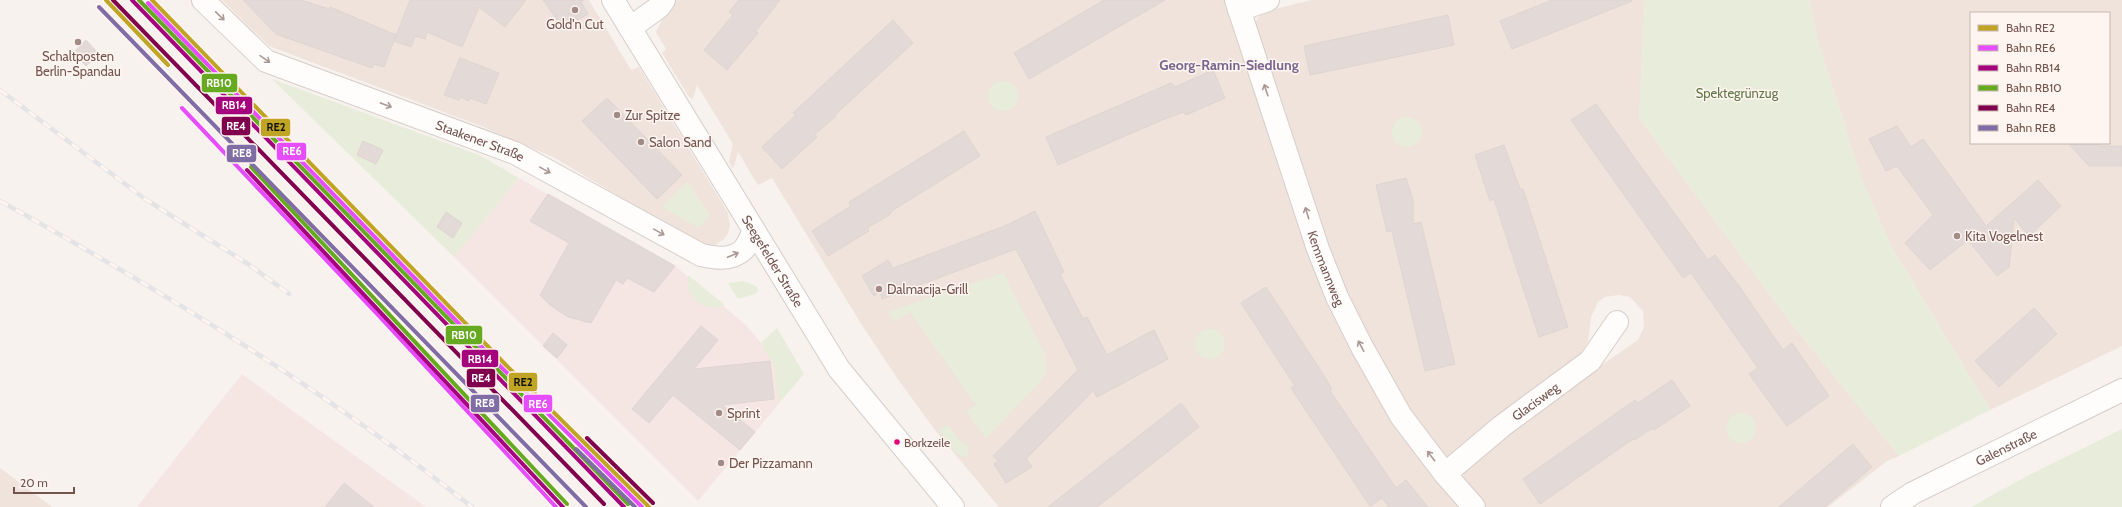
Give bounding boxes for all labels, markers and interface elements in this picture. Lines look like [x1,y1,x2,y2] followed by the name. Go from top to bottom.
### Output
[570,5,580,15] marker: Gold'n Cut
[215,11,225,21] one-way arrow
[1970,12,2110,144] legend
[546,16,604,32] place label: Gold'n Cut
[2006,20,2055,35] text: Bahn RE2
[73,37,83,47] marker: Schaltposten Berlin-Spandau
[2006,40,2056,55] text: Bahn RE6
[35,48,121,79] place label: Schaltposten Berlin-Spandau
[260,55,271,63] one-way arrow
[1159,56,1299,74] district label: Georg-Ramin-Siedlung
[2006,60,2060,75] text: Bahn RB14
[201,73,238,93] line badge: RB10
[206,76,232,90] text: RB10
[2006,80,2062,95] text: Bahn RB10
[1262,83,1269,96] one-way arrow
[1696,85,1779,101] park label: Spektegrünzug
[215,96,253,115] line badge: RB14
[222,98,246,112] text: RB14
[2006,100,2055,115] text: Bahn RE4
[380,102,392,110] one-way arrow
[625,107,680,123] place label: Zur Spitze
[612,110,622,120] marker: Zur Spitze
[221,116,251,136] line badge: RE4
[433,116,528,165] street label: Staakener Straße
[260,118,291,137] line badge: RE2
[226,119,246,133] text: RE4
[267,120,286,134] text: RE2
[2006,120,2056,135] text: Bahn RE8
[649,134,712,150] place label: Salon Sand
[636,137,646,147] marker: Salon Sand
[276,142,307,161] line badge: RE6
[226,144,257,163] line badge: RE8
[282,144,302,158] text: RE6
[232,146,252,160] text: RE8
[539,166,551,174] one-way arrow
[1303,207,1310,220] one-way arrow
[739,212,807,310] street label: Seegefelder Straße
[1304,228,1348,309] street label: Kemmannweg
[1965,228,2044,244] place label: Kita Vogelnest
[653,229,665,237] one-way arrow
[1952,231,1962,241] marker: Kita Vogelnest
[726,250,738,258] one-way arrow
[887,281,968,298] place label: Dalmacija-Grill
[874,284,884,294] marker: Dalmacija-Grill
[445,325,483,345] line badge: RB10
[451,328,477,342] text: RB10
[1357,340,1365,352] one-way arrow
[461,349,499,368] line badge: RB14
[468,352,492,366] text: RB14
[466,368,496,388] line badge: RE4
[471,371,491,385] text: RE4
[508,372,538,392] line badge: RE2
[514,375,533,389] text: RE2
[1509,378,1562,424] street label: Glacisweg
[470,394,500,413] line badge: RE8
[523,394,553,413] line badge: RE6
[475,396,495,410] text: RE8
[528,397,548,411] text: RE6
[727,405,761,421] place label: Sprint
[714,408,724,418] marker: Sprint
[1973,425,2040,469] street label: Galenstraße
[904,435,950,450] place label: Borkzeile
[892,437,902,447] marker: Borkzeile
[1427,450,1435,461] one-way arrow
[729,455,813,471] place label: Der Pizzamann
[716,458,726,468] marker: Der Pizzamann
[14,469,74,495] scale bar
[20,475,48,490] text: 20 m

